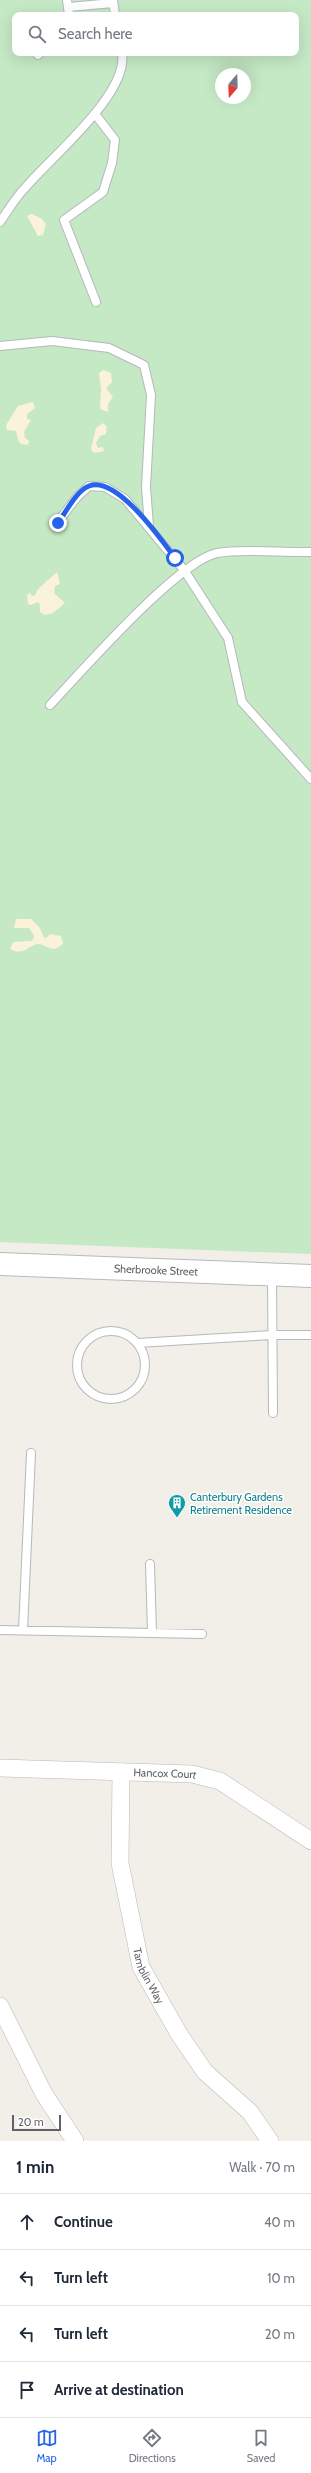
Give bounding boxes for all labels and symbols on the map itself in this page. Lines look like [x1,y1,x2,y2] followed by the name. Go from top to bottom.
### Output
[215,68,251,104] north arrow
[49,514,67,532] route end
[166,549,184,567] route start
[114,1261,198,1279] street label: Sherbrooke Street
[190,1490,292,1517] place label: Canterbury Gardens Retirement Residence
[167,1493,187,1518] building icon: Canterbury Gardens Retirement Residence
[133,1765,198,1782] street label: Hancox Court
[130,1947,168,2007] street label: Tamblin Way
[12,2113,61,2132] scale bar

